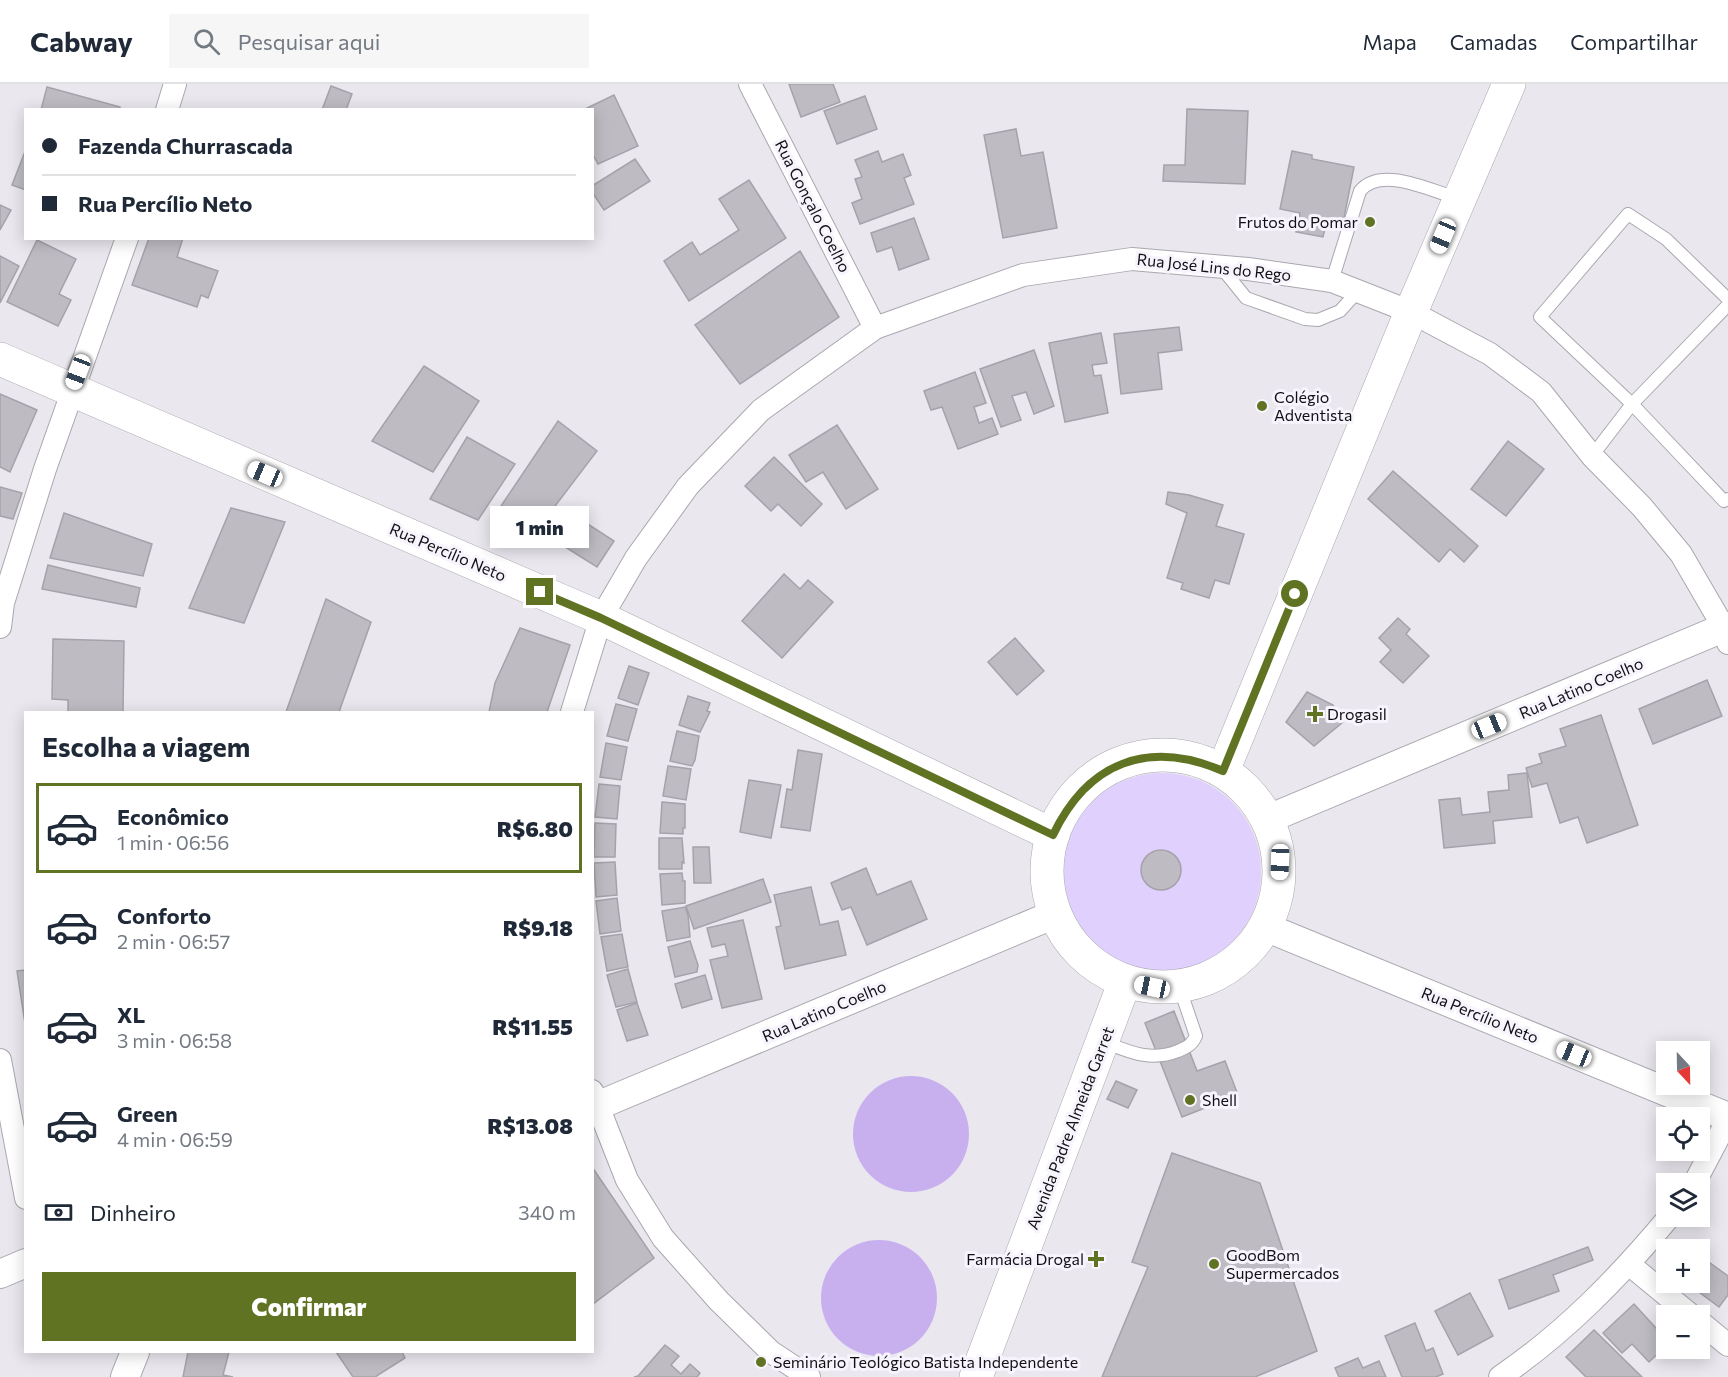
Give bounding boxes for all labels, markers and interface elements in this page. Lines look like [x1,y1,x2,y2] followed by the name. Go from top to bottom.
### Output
[169,14,589,68] search box
[30,24,133,58] text: Cabway
[190,25,223,58] icon: search
[238,28,380,55] text: Pesquisar aqui
[1363,29,1417,54] text: Mapa
[1450,29,1537,54] text: Camadas
[1570,29,1698,54] text: Compartilhar
[78,132,293,159] text: Fazenda Churrascada
[772,136,855,275] street label: Rua Gonçalo Coelho
[78,190,252,217] text: Rua Percílio Neto
[1238,212,1359,231] place label: Frutos do Pomar
[1363,215,1377,229] marker: Frutos do Pomar
[1428,216,1458,256] car
[1136,249,1292,284] street label: Rua José Lins do Rego
[63,352,93,392] car
[1274,387,1352,424] place label: Colégio Adventista
[1255,399,1269,413] marker: Colégio Adventista
[245,459,285,489] car
[490,505,590,547] callout: 1 min
[515,515,564,539] text: 1 min
[387,518,509,585] street label: Rua Percílio Neto
[526,578,553,605] route end
[1281,580,1308,607] route start
[1516,653,1646,722] street label: Rua Latino Coelho
[1327,704,1387,723] place label: Drogasil
[1308,707,1322,721] marker: Drogasil
[1469,711,1509,741] car
[42,730,250,763] text: Escolha a viagem
[45,801,99,855] icon: car
[117,803,229,830] text: Econômico
[497,815,573,842] text: R$6.80
[117,830,229,854] text: 1 min · 06:56
[1270,844,1290,880] car
[45,900,99,954] icon: car
[117,902,211,929] text: Conforto
[503,914,573,941] text: R$9.18
[117,929,230,953] text: 2 min · 06:57
[1133,974,1171,1000] car
[759,976,889,1045] street label: Rua Latino Coelho
[1419,982,1541,1047] street label: Rua Percílio Neto
[45,999,99,1053] icon: car
[117,1001,145,1028] text: XL
[492,1013,573,1040] text: R$11.55
[1022,1023,1117,1232] street label: Avenida Padre Almeida Garret
[117,1028,232,1052] text: 3 min · 06:58
[1554,1039,1594,1069] car
[1656,1041,1710,1095] north arrow
[1656,1041,1710,1359] map controls
[1202,1090,1237,1109] place label: Shell
[1183,1093,1197,1107] marker: Shell
[45,1098,99,1152] icon: car
[117,1100,178,1127] text: Green
[1656,1107,1710,1161] button: locate
[487,1112,573,1139] text: R$13.08
[117,1127,233,1151] text: 4 min · 06:59
[1656,1173,1710,1227] button: layers
[42,1196,75,1229] icon: cash
[90,1199,176,1226] text: Dinheiro
[518,1200,576,1224] text: 340 m
[1656,1239,1710,1293] button: +
[1226,1245,1339,1282] place label: GoodBom Supermercados
[966,1249,1084,1268] place label: Farmácia Drogal
[1089,1252,1103,1266] marker: Farmácia Drogal
[1207,1257,1221,1271] marker: GoodBom Supermercados
[42,1272,576,1341] button: Confirmar
[1656,1305,1710,1359] button: −
[773,1352,1078,1371] place label: Seminário Teológico Batista Independente
[754,1355,768,1369] marker: Seminário Teológico Batista Independente

